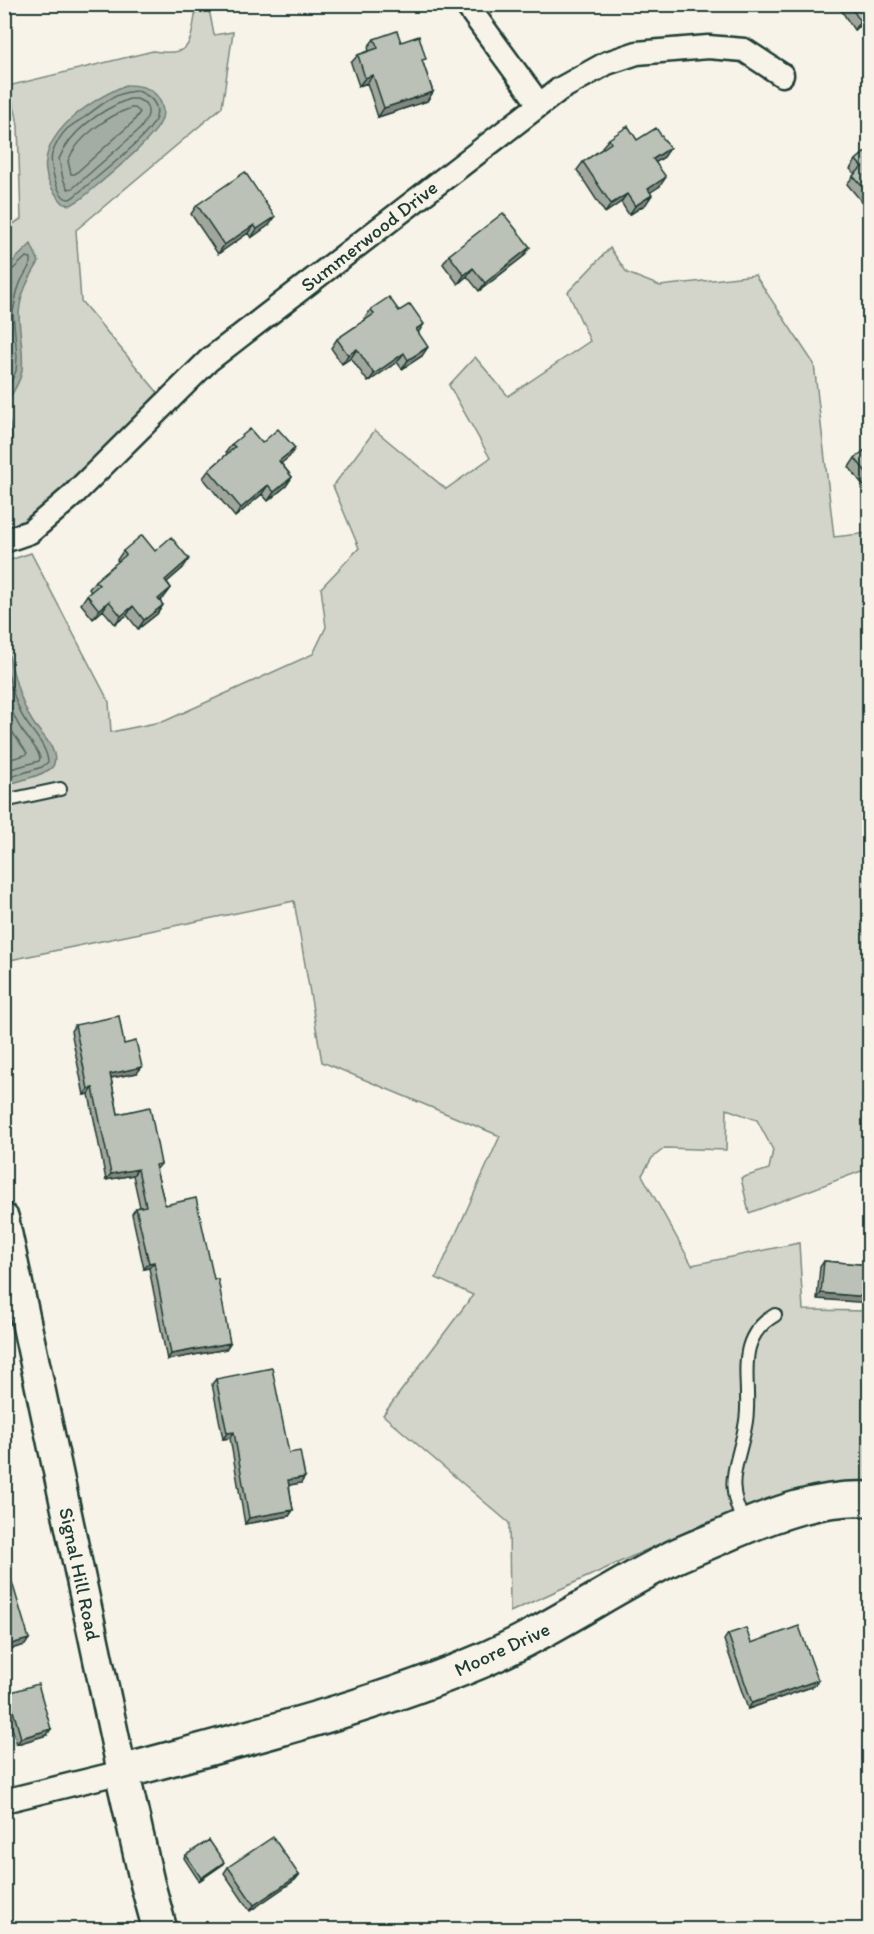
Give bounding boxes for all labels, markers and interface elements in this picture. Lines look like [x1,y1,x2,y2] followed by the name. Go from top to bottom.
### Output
[296,175,442,297] street label: Summerwood Drive
[54,1505,106,1643] street label: Signal Hill Road
[451,1617,553,1681] street label: Moore Drive

